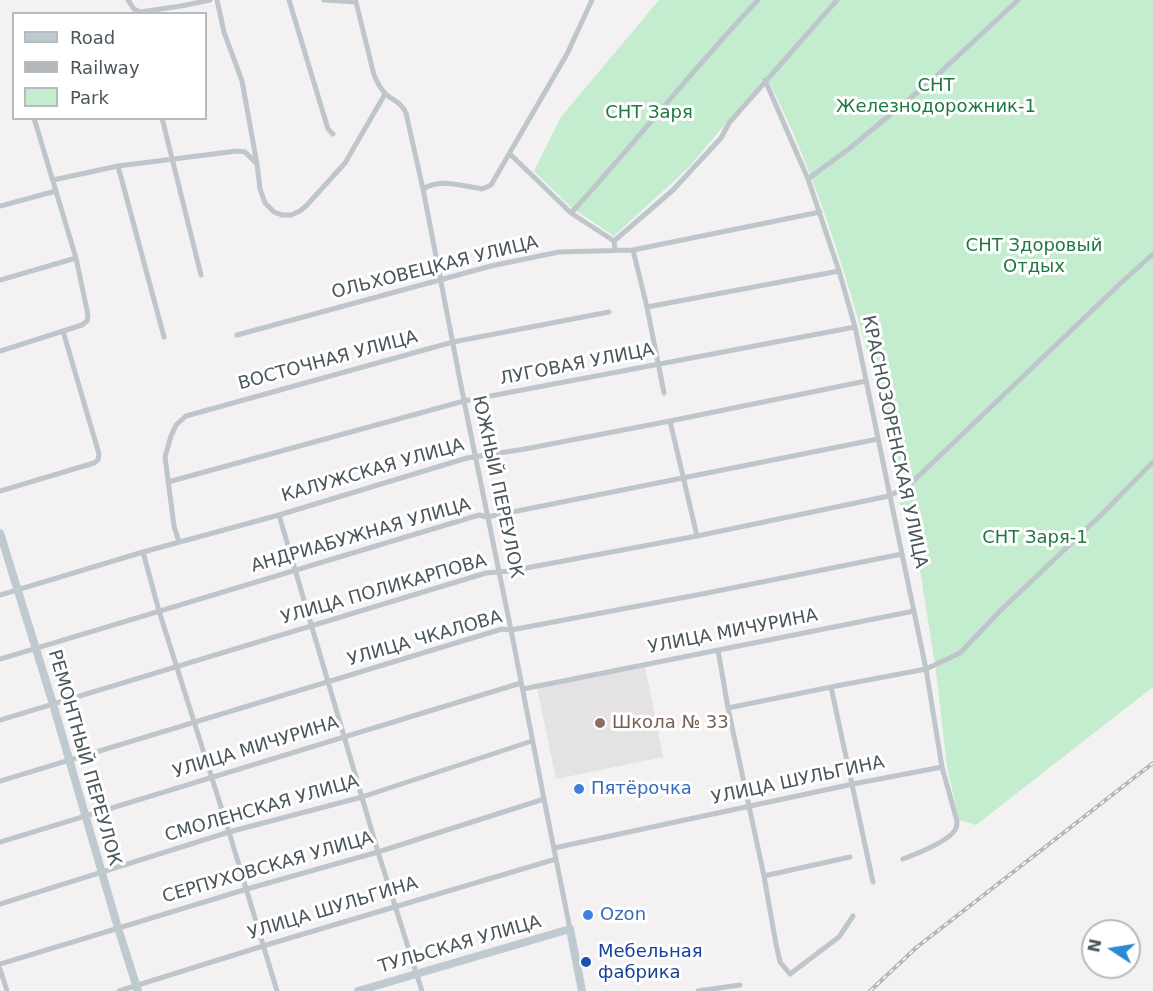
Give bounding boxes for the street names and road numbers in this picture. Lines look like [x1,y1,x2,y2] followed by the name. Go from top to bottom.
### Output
[330,232,540,304] street label: ОЛЬХОВЕЦКАЯ УЛИЦА
[857,314,931,570] street label: КРАСНОЗОРЕНСКАЯ УЛИЦА
[236,327,420,395] street label: ВОСТОЧНАЯ УЛИЦА
[498,339,656,391] street label: ЛУГОВАЯ УЛИЦА
[467,394,527,580] street label: ЮЖНЫЙ ПЕРЕУЛОК
[279,435,467,507] street label: КАЛУЖСКАЯ УЛИЦА
[249,494,473,578] street label: АНДРИАБУЖНАЯ УЛИЦА
[279,550,489,630] street label: УЛИЦА ПОЛИКАРПОВА
[646,605,820,659] street label: УЛИЦА МИЧУРИНА
[345,607,505,671] street label: УЛИЦА ЧКАЛОВА
[43,648,125,868] street label: РЕМОНТНЫЙ ПЕРЕУЛОК
[170,712,342,784] street label: УЛИЦА МИЧУРИНА
[709,752,887,810] street label: УЛИЦА ШУЛЬГИНА
[162,771,362,847] street label: СМОЛЕНСКАЯ УЛИЦА
[160,828,376,908] street label: СЕРПУХОВСКАЯ УЛИЦА
[246,873,420,945] street label: УЛИЦА ШУЛЬГИНА
[376,911,544,979] street label: ТУЛЬСКАЯ УЛИЦА

